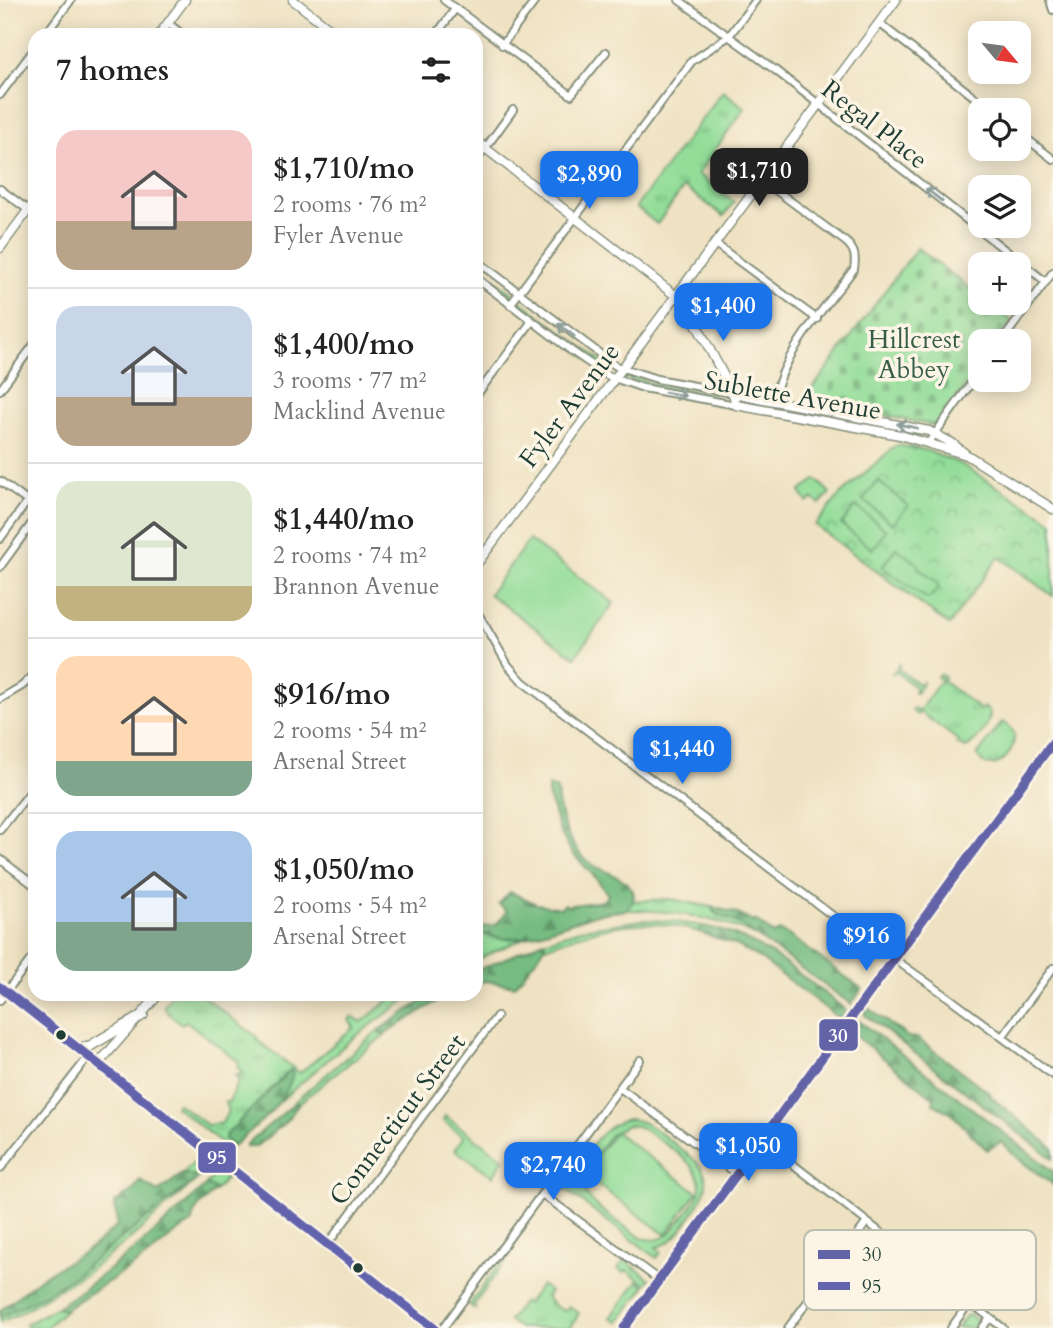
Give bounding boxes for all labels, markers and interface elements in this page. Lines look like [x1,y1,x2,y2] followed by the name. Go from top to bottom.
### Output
[968,21,1031,84] north arrow
[968,21,1031,392] map controls
[56,50,169,91] text: 7 homes
[417,51,455,89] icon: filters
[814,72,935,177] street label: Regal Place
[968,98,1031,161] button: locate
[273,148,414,189] text: $1,710/mo
[702,148,816,208] pin: $1,710
[532,152,646,211] pin: $2,890
[726,155,792,186] text: $1,710
[112,158,196,242] icon: home
[556,158,622,189] text: $2,890
[968,175,1031,238] button: layers
[926,187,944,202] one-way arrow
[273,189,426,220] text: 2 rooms · 76 m²
[273,220,404,251] text: Fyler Avenue
[968,252,1031,315] button: +
[666,284,780,343] pin: $1,400
[690,290,756,321] text: $1,400
[557,322,576,337] one-way arrow
[868,322,960,387] park label: Hillcrest Abbey
[273,324,414,365] text: $1,400/mo
[968,329,1031,392] button: −
[112,334,196,418] icon: home
[511,336,628,475] street label: Fyler Avenue
[702,363,884,428] street label: Sublette Avenue
[273,365,426,396] text: 3 rooms · 77 m²
[663,388,686,402] one-way arrow
[273,396,446,427] text: Macklind Avenue
[896,418,919,432] one-way arrow
[273,499,414,540] text: $1,440/mo
[112,509,196,593] icon: home
[273,540,426,571] text: 2 rooms · 74 m²
[273,571,439,602] text: Brannon Avenue
[273,674,390,715] text: $916/mo
[112,684,196,768] icon: home
[273,715,426,746] text: 2 rooms · 54 m²
[625,726,739,786] pin: $1,440
[649,733,715,764] text: $1,440
[273,746,406,777] text: Arsenal Street
[273,849,414,890] text: $1,050/mo
[112,859,196,943] icon: home
[273,890,426,921] text: 2 rooms · 54 m²
[825,914,907,973] pin: $916
[842,920,890,951] text: $916
[273,921,406,952] text: Arsenal Street
[818,1018,859,1052] line badge: 30
[828,1023,848,1049] text: 30
[321,1026,474,1212] street label: Connecticut Street
[54,1028,68,1042] unlabelled marker
[691,1124,805,1183] pin: $1,050
[715,1130,781,1161] text: $1,050
[197,1141,237,1174] line badge: 95
[496,1142,610,1202] pin: $2,740
[207,1145,227,1171] text: 95
[520,1149,586,1180] text: $2,740
[804,1230,1036,1310] legend
[862,1242,882,1268] text: 30
[351,1261,365,1275] unlabelled marker
[862,1274,881,1300] text: 95

